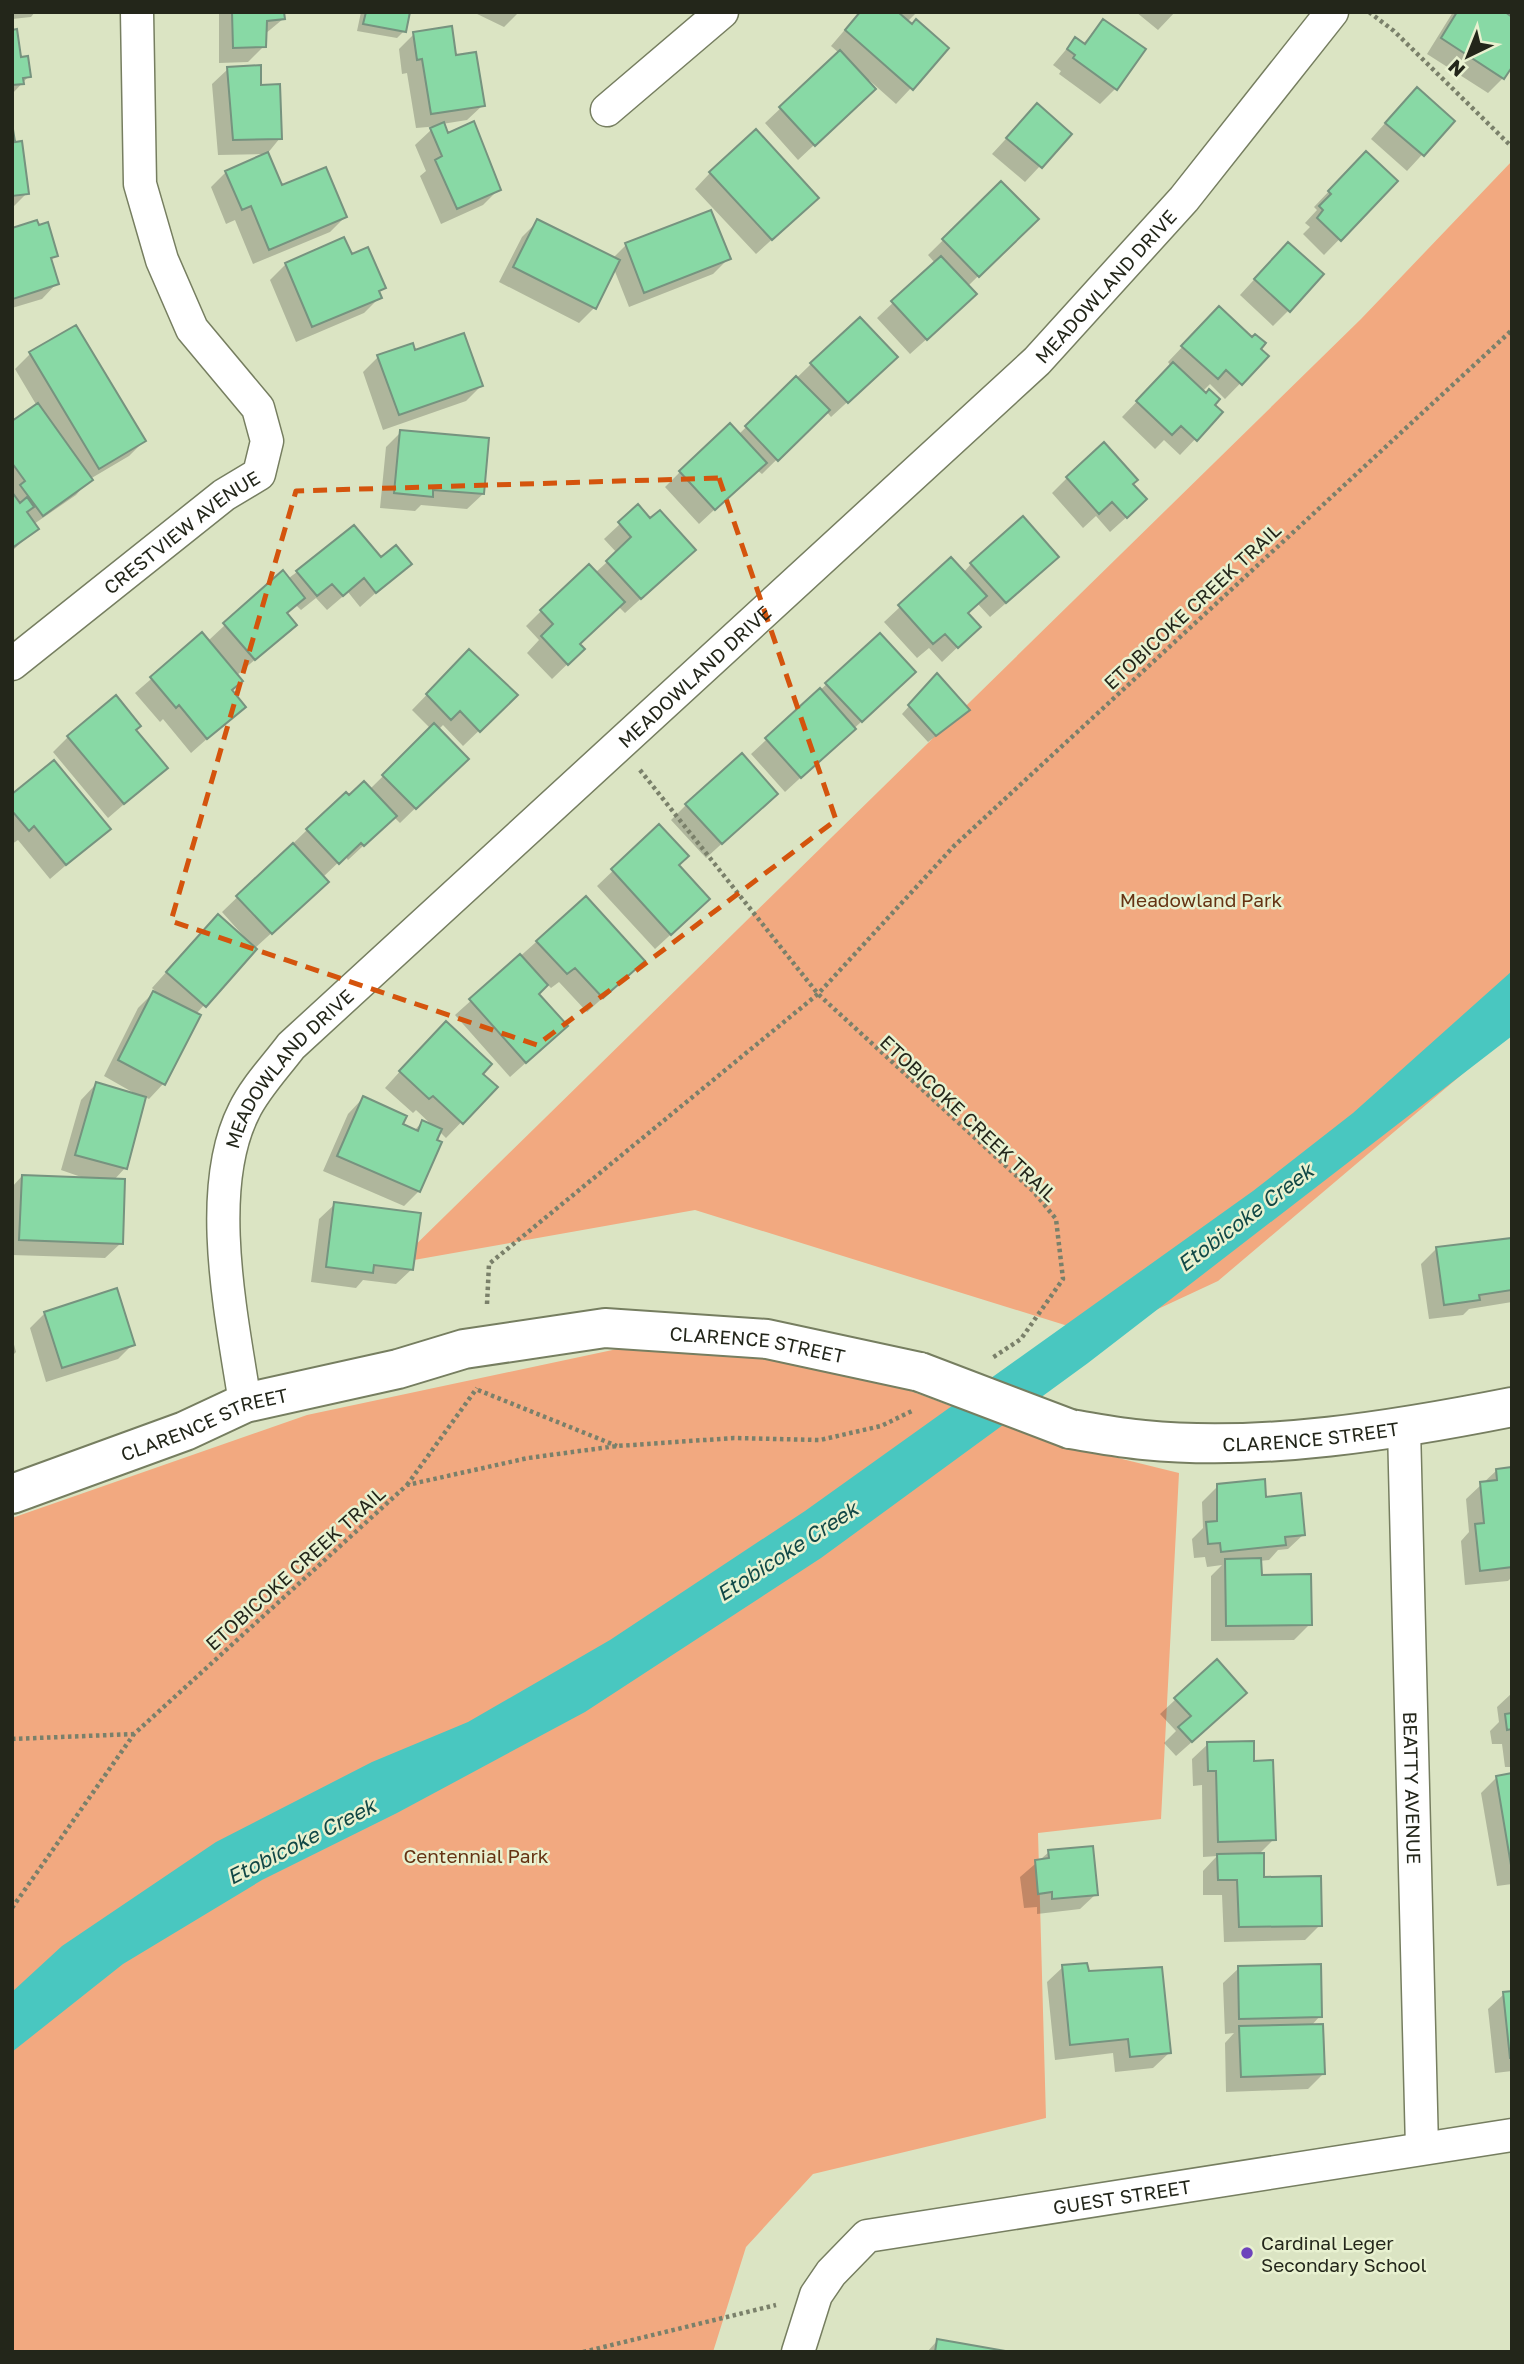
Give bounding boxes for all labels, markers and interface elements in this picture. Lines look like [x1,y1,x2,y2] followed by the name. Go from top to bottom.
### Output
[1433,21,1503,91] north arrow
[1443,55,1469,82] text: N
[1030,204,1181,367] street label: MEADOWLAND DRIVE
[99,465,263,598] street label: CRESTVIEW AVENUE
[1099,518,1285,694] street label: ETOBICOKE CREEK TRAIL
[613,600,775,752] street label: MEADOWLAND DRIVE
[1120,888,1282,911] park label: Meadowland Park
[220,984,358,1151] street label: MEADOWLAND DRIVE
[876,1030,1062,1206] street label: ETOBICOKE CREEK TRAIL
[1172,1156,1320,1277] water label: Etobicoke Creek
[669,1321,847,1367] street label: CLARENCE STREET
[117,1382,290,1465] street label: CLARENCE STREET
[1222,1416,1401,1455] street label: CLARENCE STREET
[201,1481,390,1655] street label: ETOBICOKE CREEK TRAIL
[711,1494,865,1606] water label: Etobicoke Creek
[1400,1711,1426,1864] street label: BEATTY AVENUE
[222,1791,382,1890] water label: Etobicoke Creek
[403,1844,549,1867] park label: Centennial Park
[1051,2174,1193,2218] street label: GUEST STREET
[1261,2231,1427,2276] place label: Cardinal Leger Secondary School
[1239,2245,1255,2261] marker: Cardinal Leger Secondary School

